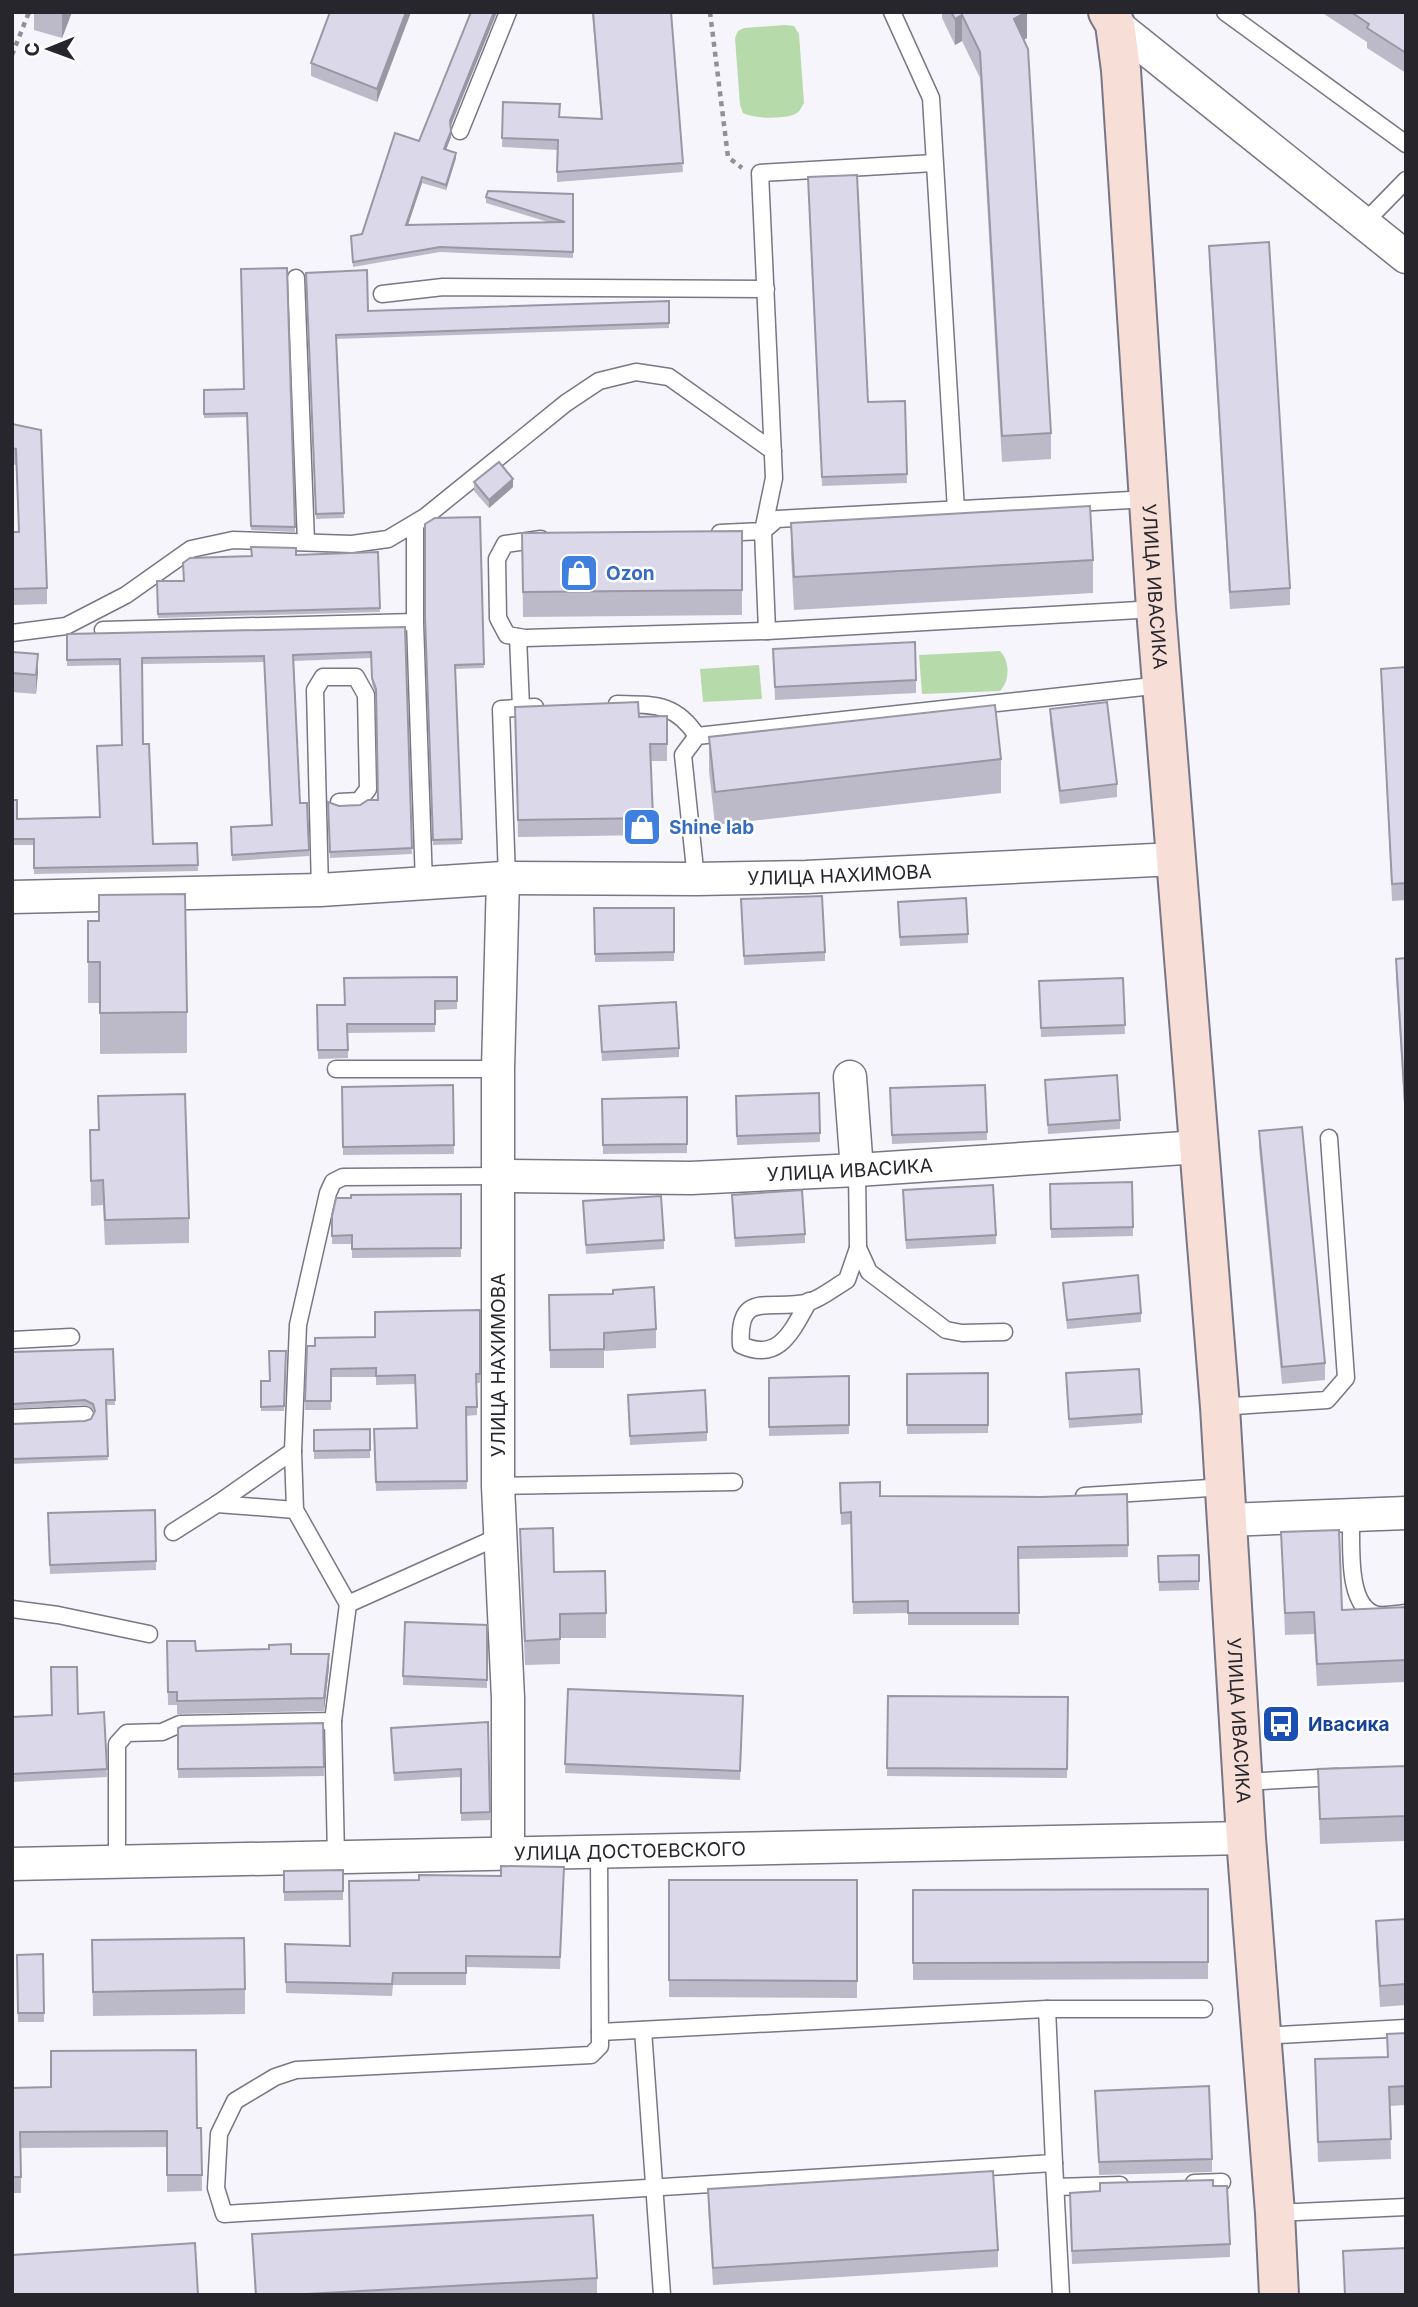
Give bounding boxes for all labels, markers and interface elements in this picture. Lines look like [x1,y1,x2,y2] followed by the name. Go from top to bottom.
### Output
[14,14,84,84] north arrow
[21,42,44,57] text: С
[1138,503,1172,670] street label: УЛИЦА ИВАСИКА
[558,552,600,594] shop icon: Ozon
[606,562,655,585] place label: Ozon
[621,806,663,848] shop icon: Shine lab
[669,816,754,839] place label: Shine lab
[747,859,932,890] street label: УЛИЦА НАХИМОВА
[766,1153,933,1186] street label: УЛИЦА ИВАСИКА
[487,1273,510,1457] street label: УЛИЦА НАХИМОВА
[1222,1637,1255,1804] street label: УЛИЦА ИВАСИКА
[1260,1703,1302,1745] bus stop icon: Ивасика
[1308,1713,1390,1736] place label: Ивасика
[514,1837,746,1865] street label: УЛИЦА ДОСТОЕВСКОГО

